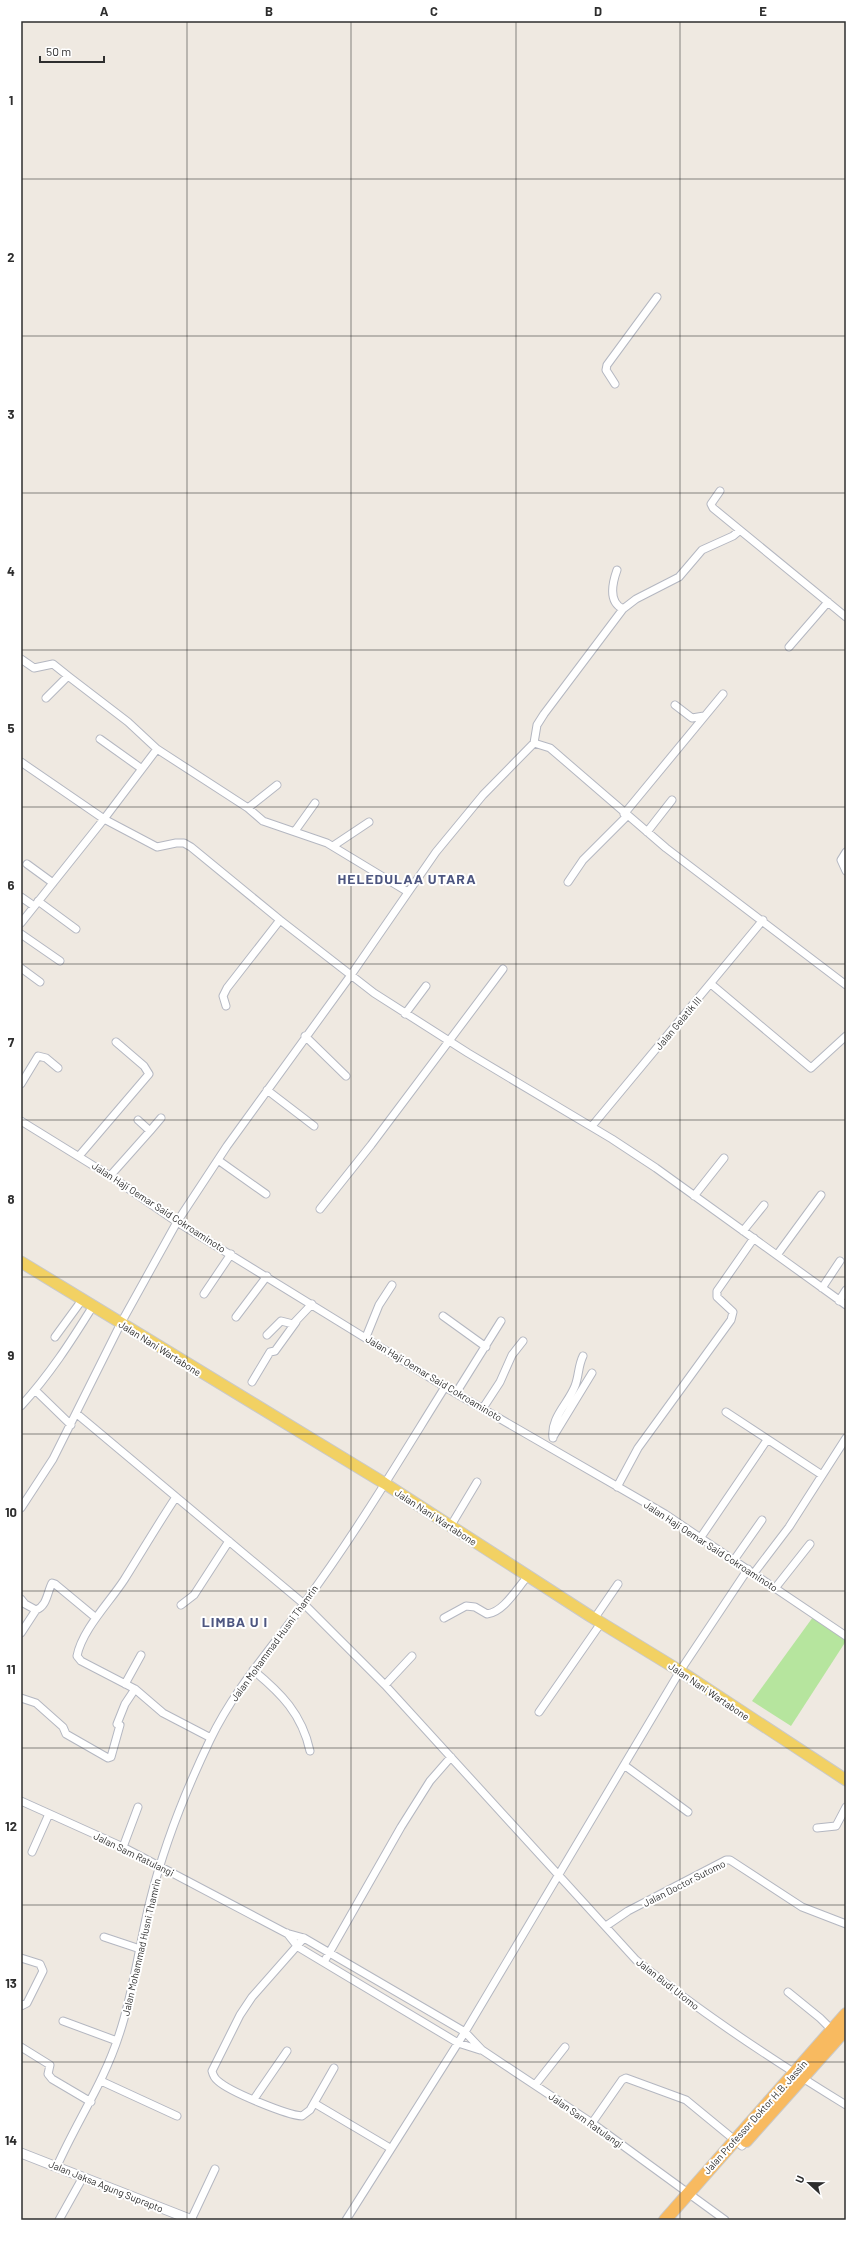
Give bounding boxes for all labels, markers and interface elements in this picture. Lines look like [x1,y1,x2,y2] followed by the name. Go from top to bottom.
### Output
[100,3,109,19] text: A
[265,3,273,19] text: B
[430,3,438,19] text: C
[594,3,602,19] text: D
[759,3,767,19] text: E
[40,38,104,64] scale bar
[46,44,71,58] text: 50 m
[9,92,13,108] text: 1
[7,249,15,265] text: 2
[7,406,15,422] text: 3
[7,563,15,579] text: 4
[7,720,15,736] text: 5
[337,870,477,887] district label: HELEDULAA UTARA
[8,877,15,893] text: 6
[652,994,704,1052] street label: Jalan Gelatik III
[8,1034,15,1050] text: 7
[90,1159,228,1255] street label: Jalan Haji Oemar Said Cokroaminoto
[7,1191,15,1207] text: 8
[117,1318,203,1378] street label: Jalan Nani Wartabone
[364,1332,504,1424] street label: Jalan Haji Oemar Said Cokroaminoto
[8,1347,15,1363] text: 9
[393,1486,479,1548] street label: Jalan Nani Wartabone
[642,1498,780,1594] street label: Jalan Haji Oemar Said Cokroaminoto
[5,1504,17,1520] text: 10
[228,1583,320,1703] street label: Jalan Mohammad Husni Thamrin
[202,1613,268,1630] district label: LIMBA U I
[666,1659,752,1723] street label: Jalan Nani Wartabone
[6,1661,16,1677] text: 11
[5,1818,17,1834] text: 12
[92,1829,176,1879] street label: Jalan Sam Ratulangi
[641,1857,727,1909] street label: Jalan Doctor Sutomo
[119,1877,163,2017] street label: Jalan Mohammad Husni Thamrin
[634,1956,702,2012] street label: Jalan Budi Utomo
[5,1975,17,1991] text: 13
[701,2058,809,2176] street label: Jalan Professor Doktor H.B. Jassin
[547,2090,625,2150] street label: Jalan Sam Ratulangi
[5,2132,17,2148] text: 14
[47,2157,165,2215] street label: Jalan Jaksa Agung Suprapto
[789,2163,829,2203] north arrow
[792,2173,807,2185] text: U

